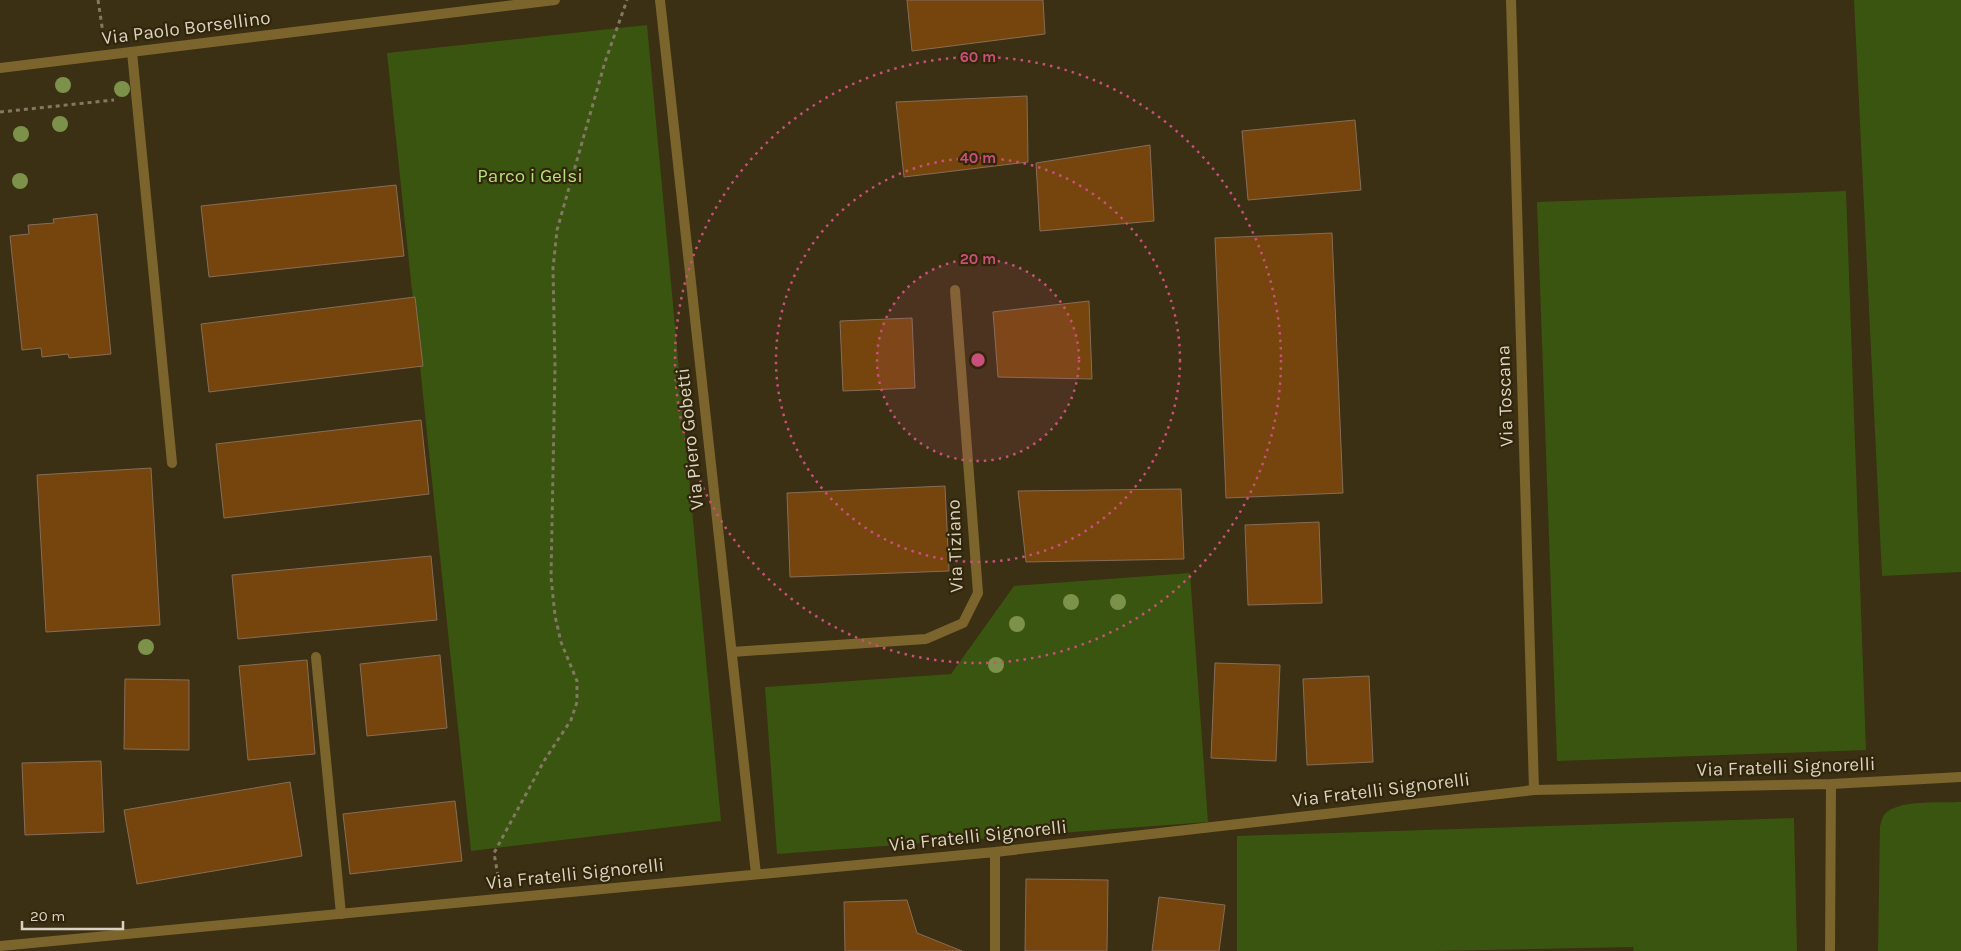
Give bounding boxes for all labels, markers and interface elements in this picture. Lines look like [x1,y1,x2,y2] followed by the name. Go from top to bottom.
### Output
[100,7,272,49] street label: Via Paolo Borsellino
[960,48,996,66] text: 60 m
[960,149,996,167] text: 40 m
[477,165,583,187] park label: Parco i Gelsi
[960,250,996,268] text: 20 m
[1492,345,1518,447] street label: Via Toscana
[969,351,987,369] centre of rings
[672,367,708,511] street label: Via Piero Gobetti
[942,499,968,593] street label: Via Tiziano
[1696,753,1876,781] street label: Via Fratelli Signorelli
[1291,768,1471,812] street label: Via Fratelli Signorelli
[888,816,1068,856] street label: Via Fratelli Signorelli
[485,854,665,894] street label: Via Fratelli Signorelli
[22,898,124,930] scale bar
[30,907,65,925] text: 20 m

